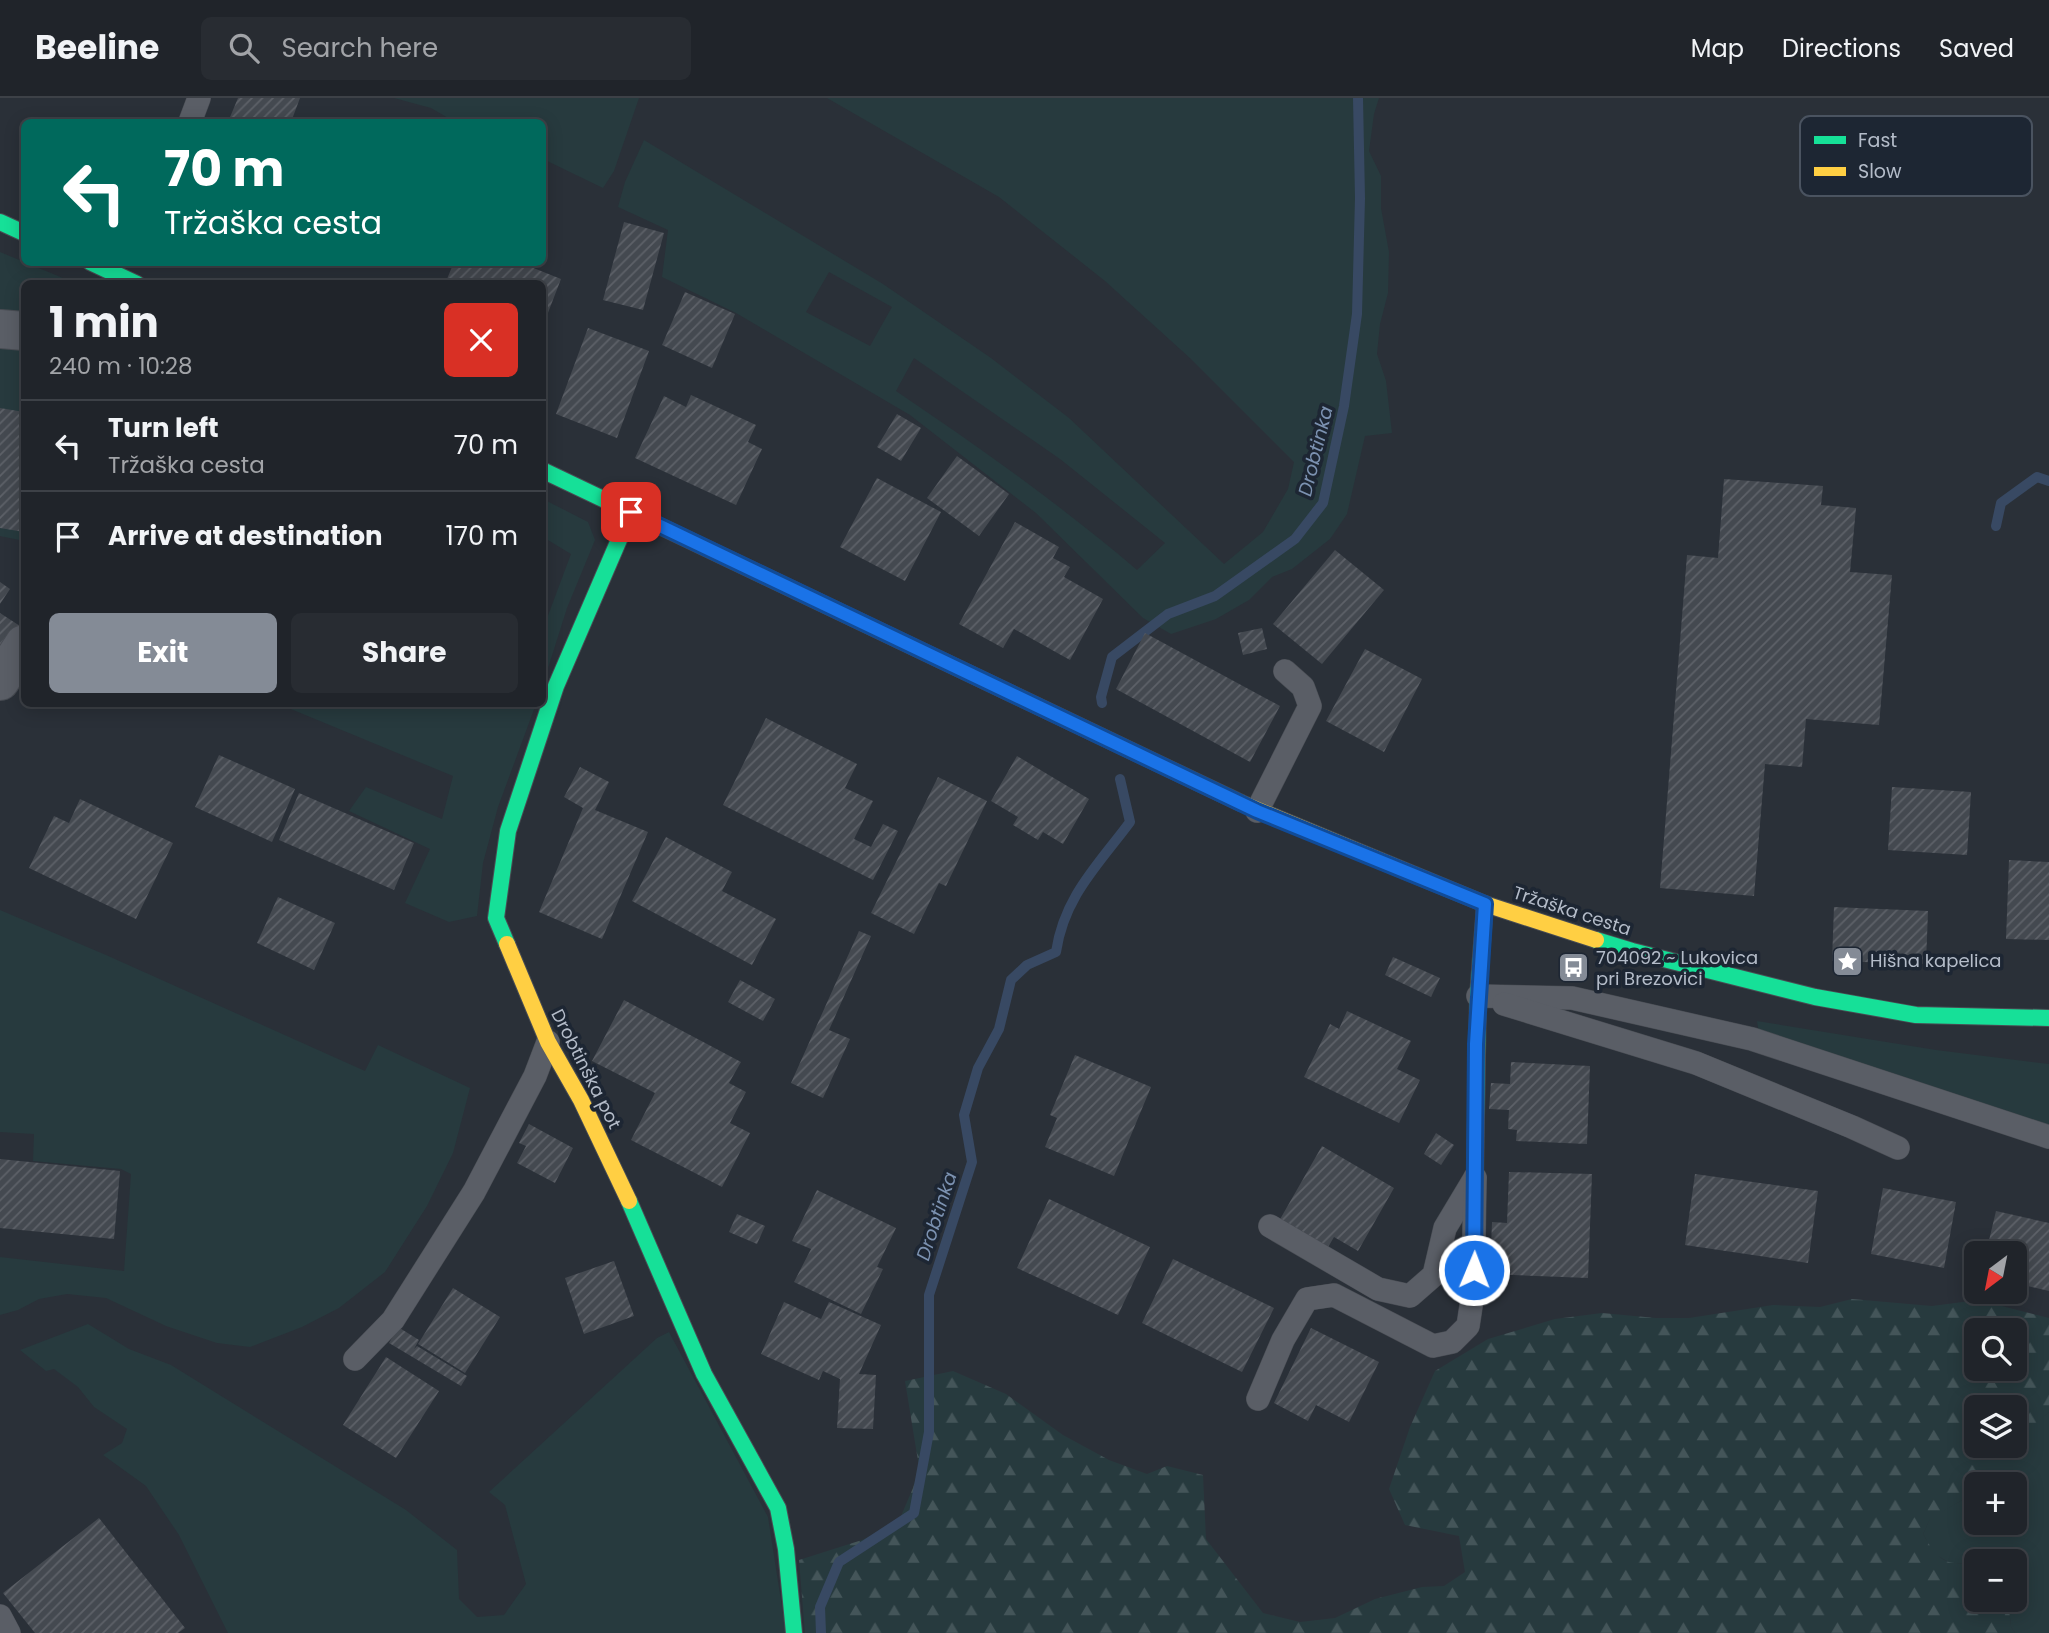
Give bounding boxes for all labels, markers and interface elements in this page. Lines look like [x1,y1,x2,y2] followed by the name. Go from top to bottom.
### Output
[201,17,691,80] search box
[35,24,159,71] text: Beeline
[225,29,263,67] icon: search
[281,30,438,66] text: Search here
[1691,32,1744,65] text: Map
[1782,32,1901,65] text: Directions
[1939,32,2014,65] text: Saved
[1800,116,2032,196] legend
[1858,127,1897,154] text: Fast
[164,135,284,203] text: 70 m
[49,147,140,238] icon: left
[1858,158,1902,185] text: Slow
[164,200,382,245] text: Tržaška cesta
[49,293,159,352] text: 1 min
[444,303,518,377] button: close
[49,350,193,382] text: 240 m · 10:28
[1291,403,1340,499] water label: Drobtinka
[108,410,219,446] text: Turn left
[49,427,87,465] icon: left
[454,427,518,463] text: 70 m
[108,449,265,481] text: Tržaška cesta
[601,482,661,542] pin
[612,493,650,531] icon: arrive
[49,518,87,556] icon: arrive
[108,518,383,554] text: Arrive at destination
[445,518,518,554] text: 170 m
[49,613,277,693] button: Exit
[291,613,518,693] button: Share
[1510,880,1634,941] street label: Tržaška cesta
[1830,944,1864,978] place icon: Hišna kapelica
[1596,945,1758,991] place label: 704092 ~ Lukovica pri Brezovici
[1870,948,2002,973] place label: Hišna kapelica
[1556,951,1590,985] bus stop icon: 704092 ~ Lukovica pri Brezovici
[545,1005,627,1133] street label: Drobtinška pot
[909,1168,964,1264] water label: Drobtinka
[1437,1233,1511,1307] position arrow
[1964,1241,2026,1304] north arrow
[1964,1241,2027,1612] map controls
[1964,1318,2027,1381] button: search
[1964,1395,2027,1458] button: layers
[1964,1472,2027,1535] button: +
[1964,1549,2027,1612] button: −

